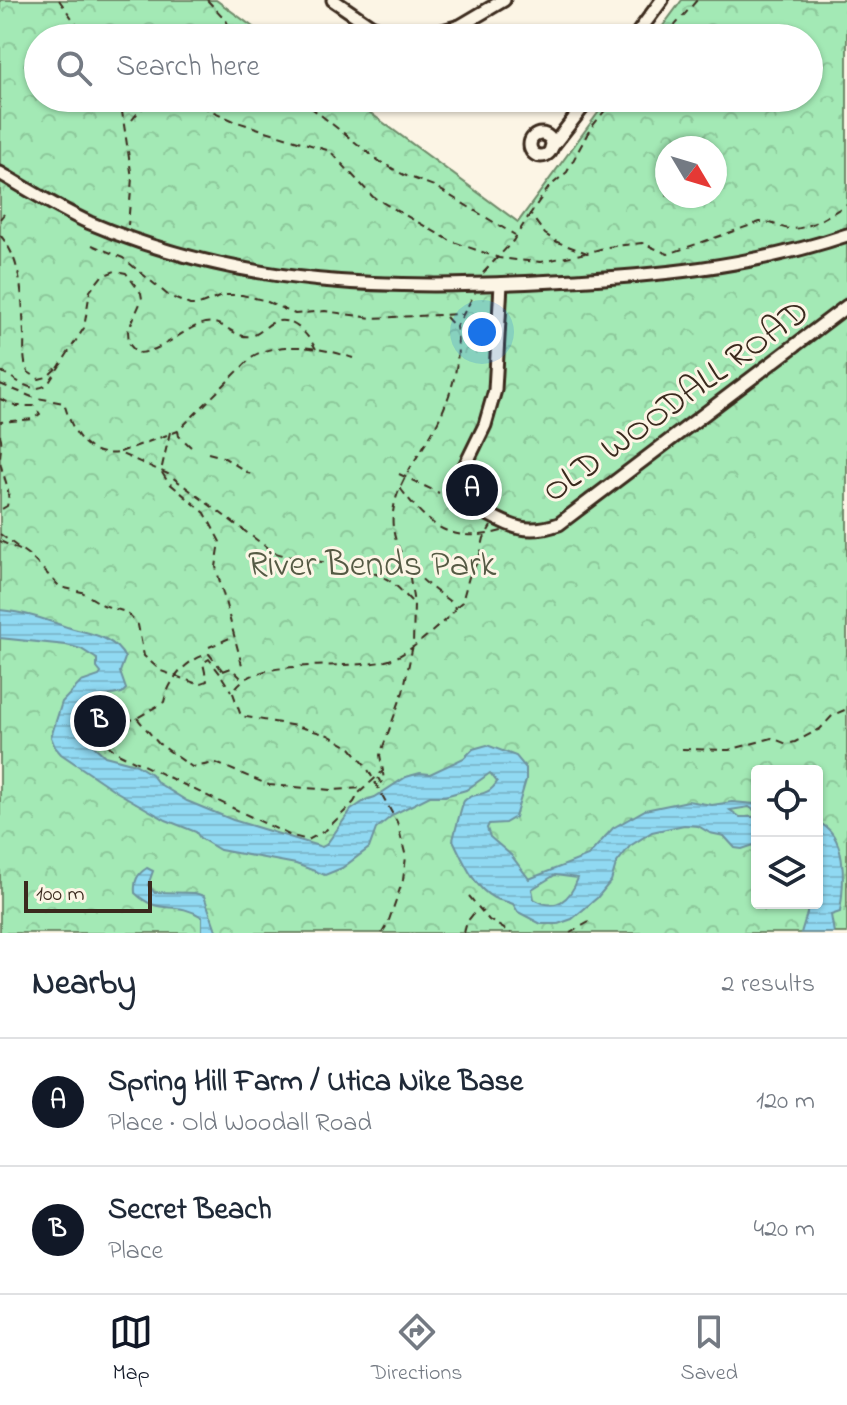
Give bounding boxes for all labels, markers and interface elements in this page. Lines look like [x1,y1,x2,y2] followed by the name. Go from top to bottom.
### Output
[24,24,823,112] search box
[52,46,96,90] icon: search
[116,46,260,90] text: Search here
[655,136,727,208] north arrow
[532,287,821,518] street label: OLD WOODALL ROAD
[462,312,502,352] your location
[446,460,498,520] pin: A
[248,540,496,593] park label: River Bends Park
[74,691,126,751] pin: B
[751,765,823,909] map controls
[751,765,823,837] button: locate
[751,837,823,909] button: layers
[24,877,152,913] scale bar
[36,879,85,911] text: 100 m
[32,960,136,1010] text: Nearby
[722,966,815,1004] text: 2 results
[108,1061,523,1105] text: Spring Hill Farm / Utica Nike Base
[50,1083,66,1121] text: A
[756,1083,815,1121] text: 120 m
[108,1105,372,1143] text: Place · Old Woodall Road
[108,1189,272,1233] text: Secret Beach
[49,1211,67,1249] text: B
[753,1211,815,1249] text: 420 m
[108,1233,163,1271] text: Place
[109,1310,153,1390] tab: Map
[371,1310,462,1390] tab: Directions
[681,1310,738,1390] tab: Saved

